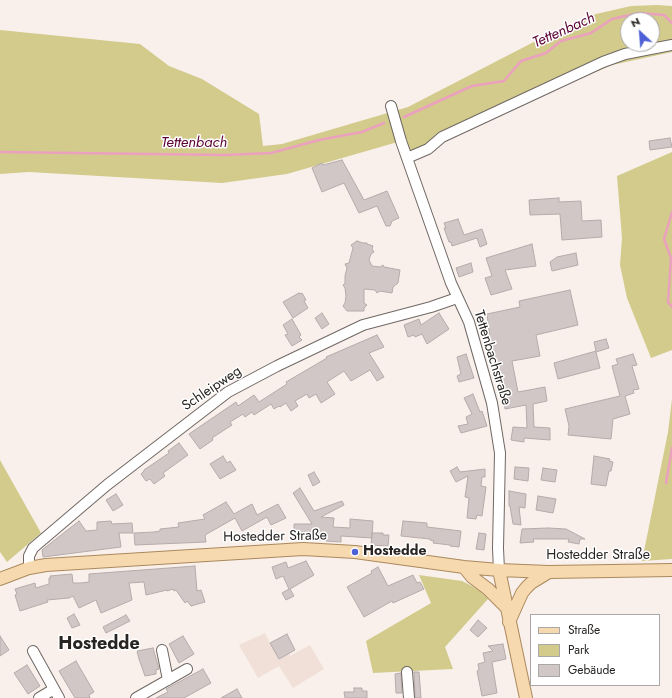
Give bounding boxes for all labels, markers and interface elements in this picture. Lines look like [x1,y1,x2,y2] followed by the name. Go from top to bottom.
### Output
[530,9,598,53] water label: Tettenbach
[620,12,660,52] north arrow
[628,13,643,31] text: N
[161,134,227,152] water label: Tettenbach
[470,309,514,407] street label: Tettenbachstraße
[179,363,245,415] street label: Schleipweg
[223,528,327,546] street label: Hostedder Straße
[363,544,426,560] place label: Hostedde
[350,547,360,557] marker: Hostedde
[546,548,650,564] street label: Hostedder Straße
[530,614,660,686] legend
[568,621,600,639] text: Straße
[58,634,140,656] district label: Hostedde
[568,641,589,659] text: Park
[568,661,615,679] text: Gebäude

